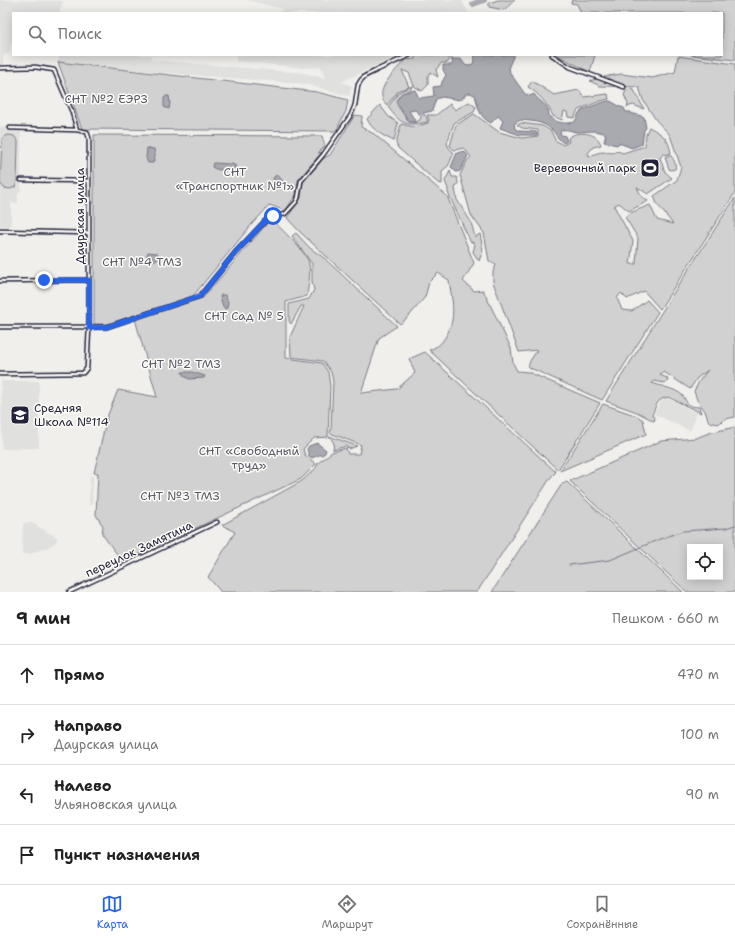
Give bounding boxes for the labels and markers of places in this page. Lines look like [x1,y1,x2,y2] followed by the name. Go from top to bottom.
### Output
[639,157,661,179] sports icon: Веревочный парк
[534,160,637,176] place label: Веревочный парк
[34,400,109,430] place label: Средняя Школа №114
[9,404,31,426] school or university icon: Средняя Школа №114

